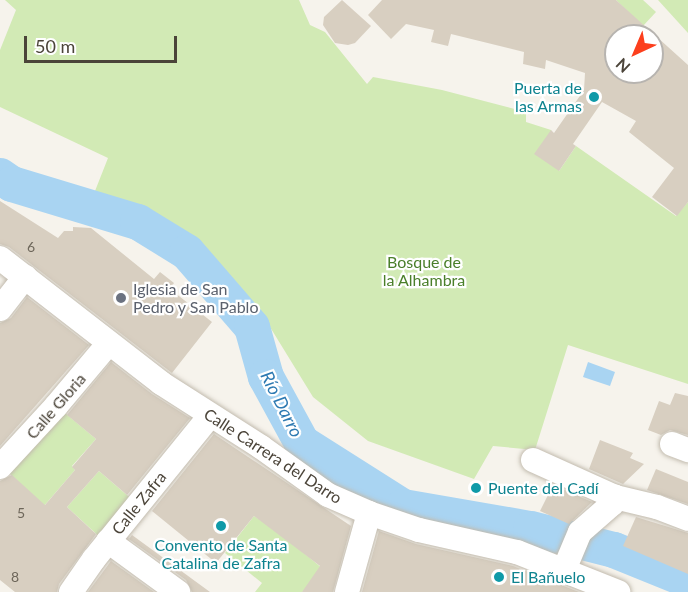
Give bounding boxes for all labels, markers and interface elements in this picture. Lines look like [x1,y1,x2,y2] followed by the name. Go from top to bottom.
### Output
[27,24,180,62] scale bar
[604,24,664,84] north arrow
[35,35,75,57] text: 50 m
[612,55,634,77] text: N
[514,78,582,116] place label: Puerta de las Armas
[587,90,601,104] marker: Puerta de las Armas
[27,239,35,255] house number: 6
[382,252,466,290] park label: Bosque de la Alhambra
[133,279,259,317] place label: Iglesia de San Pedro y San Pablo
[114,291,128,305] marker: Iglesia de San Pedro y San Pablo
[256,367,308,441] water label: Río Darro
[22,369,90,443] street label: Calle Gloria
[200,404,346,508] street label: Calle Carrera del Darro
[108,468,170,538] street label: Calle Zafra
[488,478,599,498] place label: Puente del Cadí
[469,481,483,495] marker: Puente del Cadí
[17,505,25,521] house number: 5
[214,519,228,533] marker: Convento de Santa Catalina de Zafra
[154,535,288,573] place label: Convento de Santa Catalina de Zafra
[511,567,585,587] place label: El Bañuelo
[11,569,19,585] house number: 8
[492,570,506,584] marker: El Bañuelo

